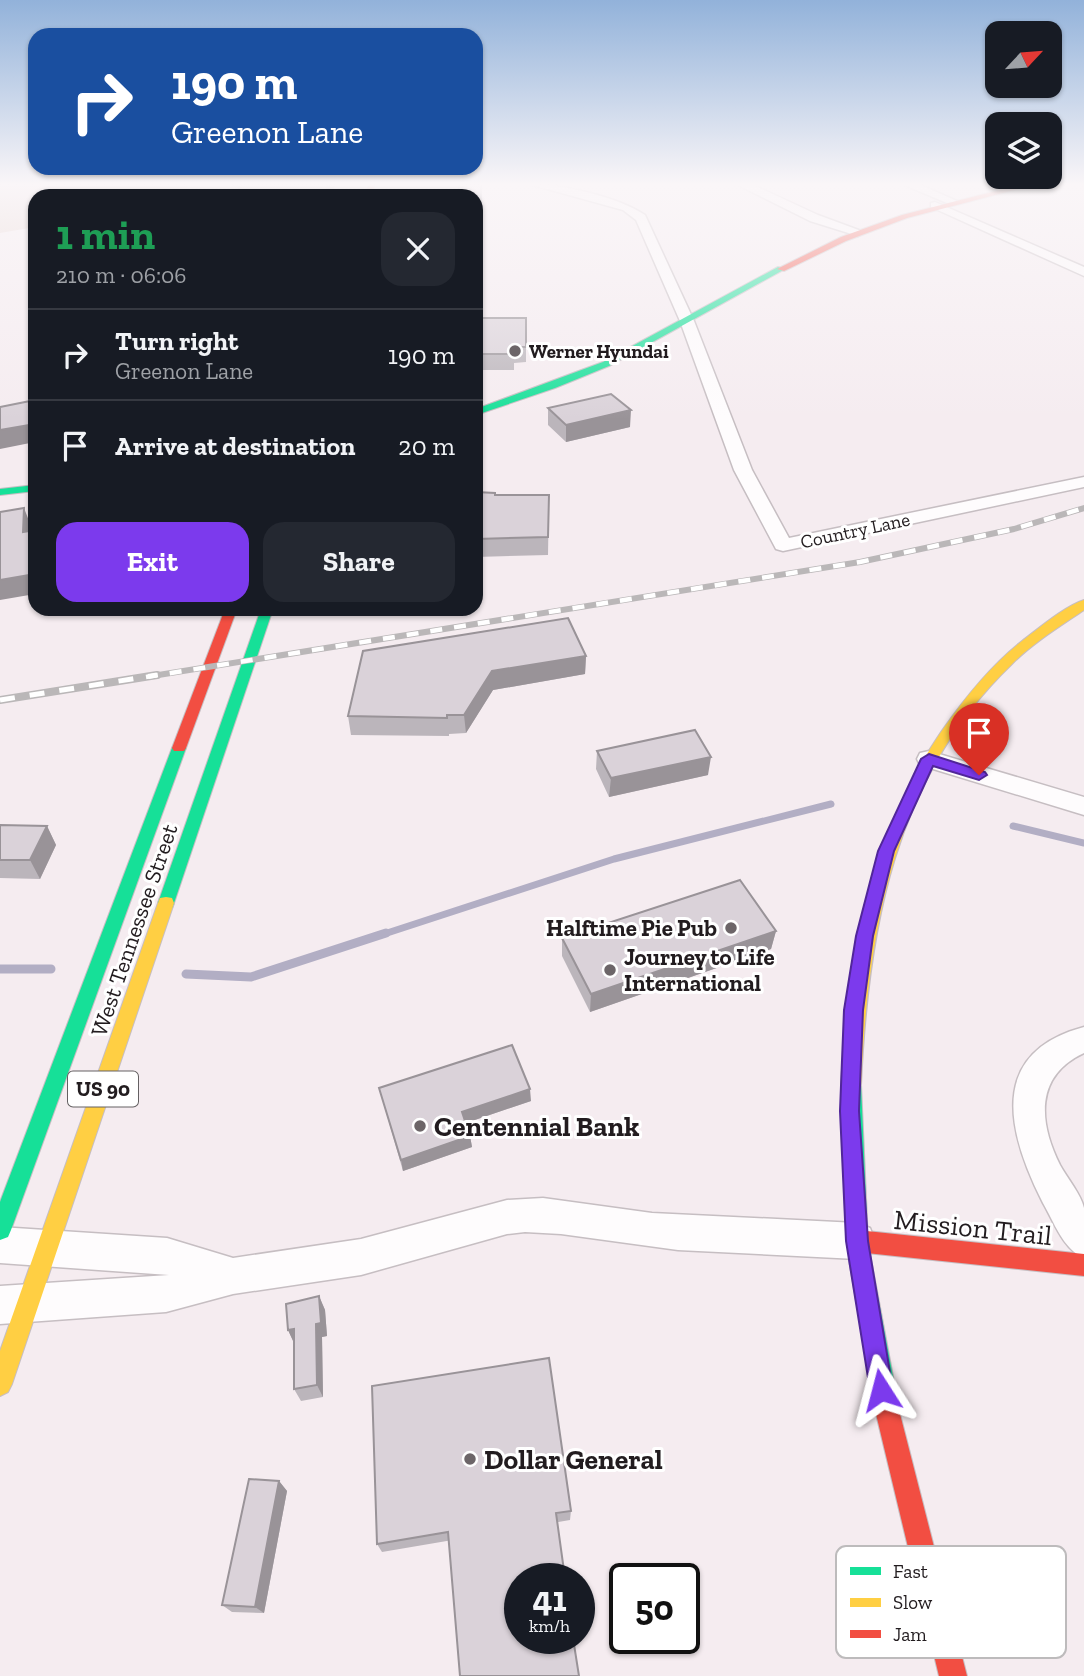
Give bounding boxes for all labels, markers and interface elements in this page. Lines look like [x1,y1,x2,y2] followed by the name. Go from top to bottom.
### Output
[985,21,1062,98] north arrow
[985,21,1062,189] map controls
[171,53,297,112] text: 190 m
[56,56,147,147] icon: right
[985,112,1062,189] button: layers
[171,113,363,151] text: Greenon Lane
[56,209,155,260] text: 1 min
[381,212,455,286] button: close
[56,261,187,289] text: 210 m · 06:06
[115,325,238,357] text: Turn right
[56,336,94,374] icon: right
[388,339,455,371] text: 190 m
[529,340,669,363] place label: Werner Hyundai
[507,343,523,359] marker: Werner Hyundai
[115,357,253,385] text: Greenon Lane
[56,427,94,465] icon: arrive
[115,430,355,462] text: Arrive at destination
[398,430,455,462] text: 20 m
[798,508,912,553] street label: Country Lane
[56,522,249,602] button: Exit
[263,522,455,602] button: Share
[949,703,1009,775] pin
[960,714,998,752] icon: arrive
[84,820,184,1040] street label: West Tennessee Street
[546,914,717,942] place label: Halftime Pie Pub
[723,920,739,936] marker: Halftime Pie Pub
[624,943,775,997] place label: Journey to Life International
[602,962,618,978] marker: Journey to Life International
[68,1072,138,1106] road number: US 90
[434,1110,640,1143] place label: Centennial Bank
[412,1118,428,1134] marker: Centennial Bank
[892,1203,1054,1252] street label: Mission Trail
[844,1353,918,1427] position arrow
[484,1443,663,1476] place label: Dollar General
[462,1451,478,1467] marker: Dollar General
[836,1546,1066,1658] legend
[893,1560,928,1583] text: Fast
[609,1563,700,1654] speed limit sign: 50
[532,1578,567,1620] text: 41
[893,1591,933,1614] text: Slow
[529,1615,570,1637] text: km/h
[893,1623,927,1646] text: Jam

